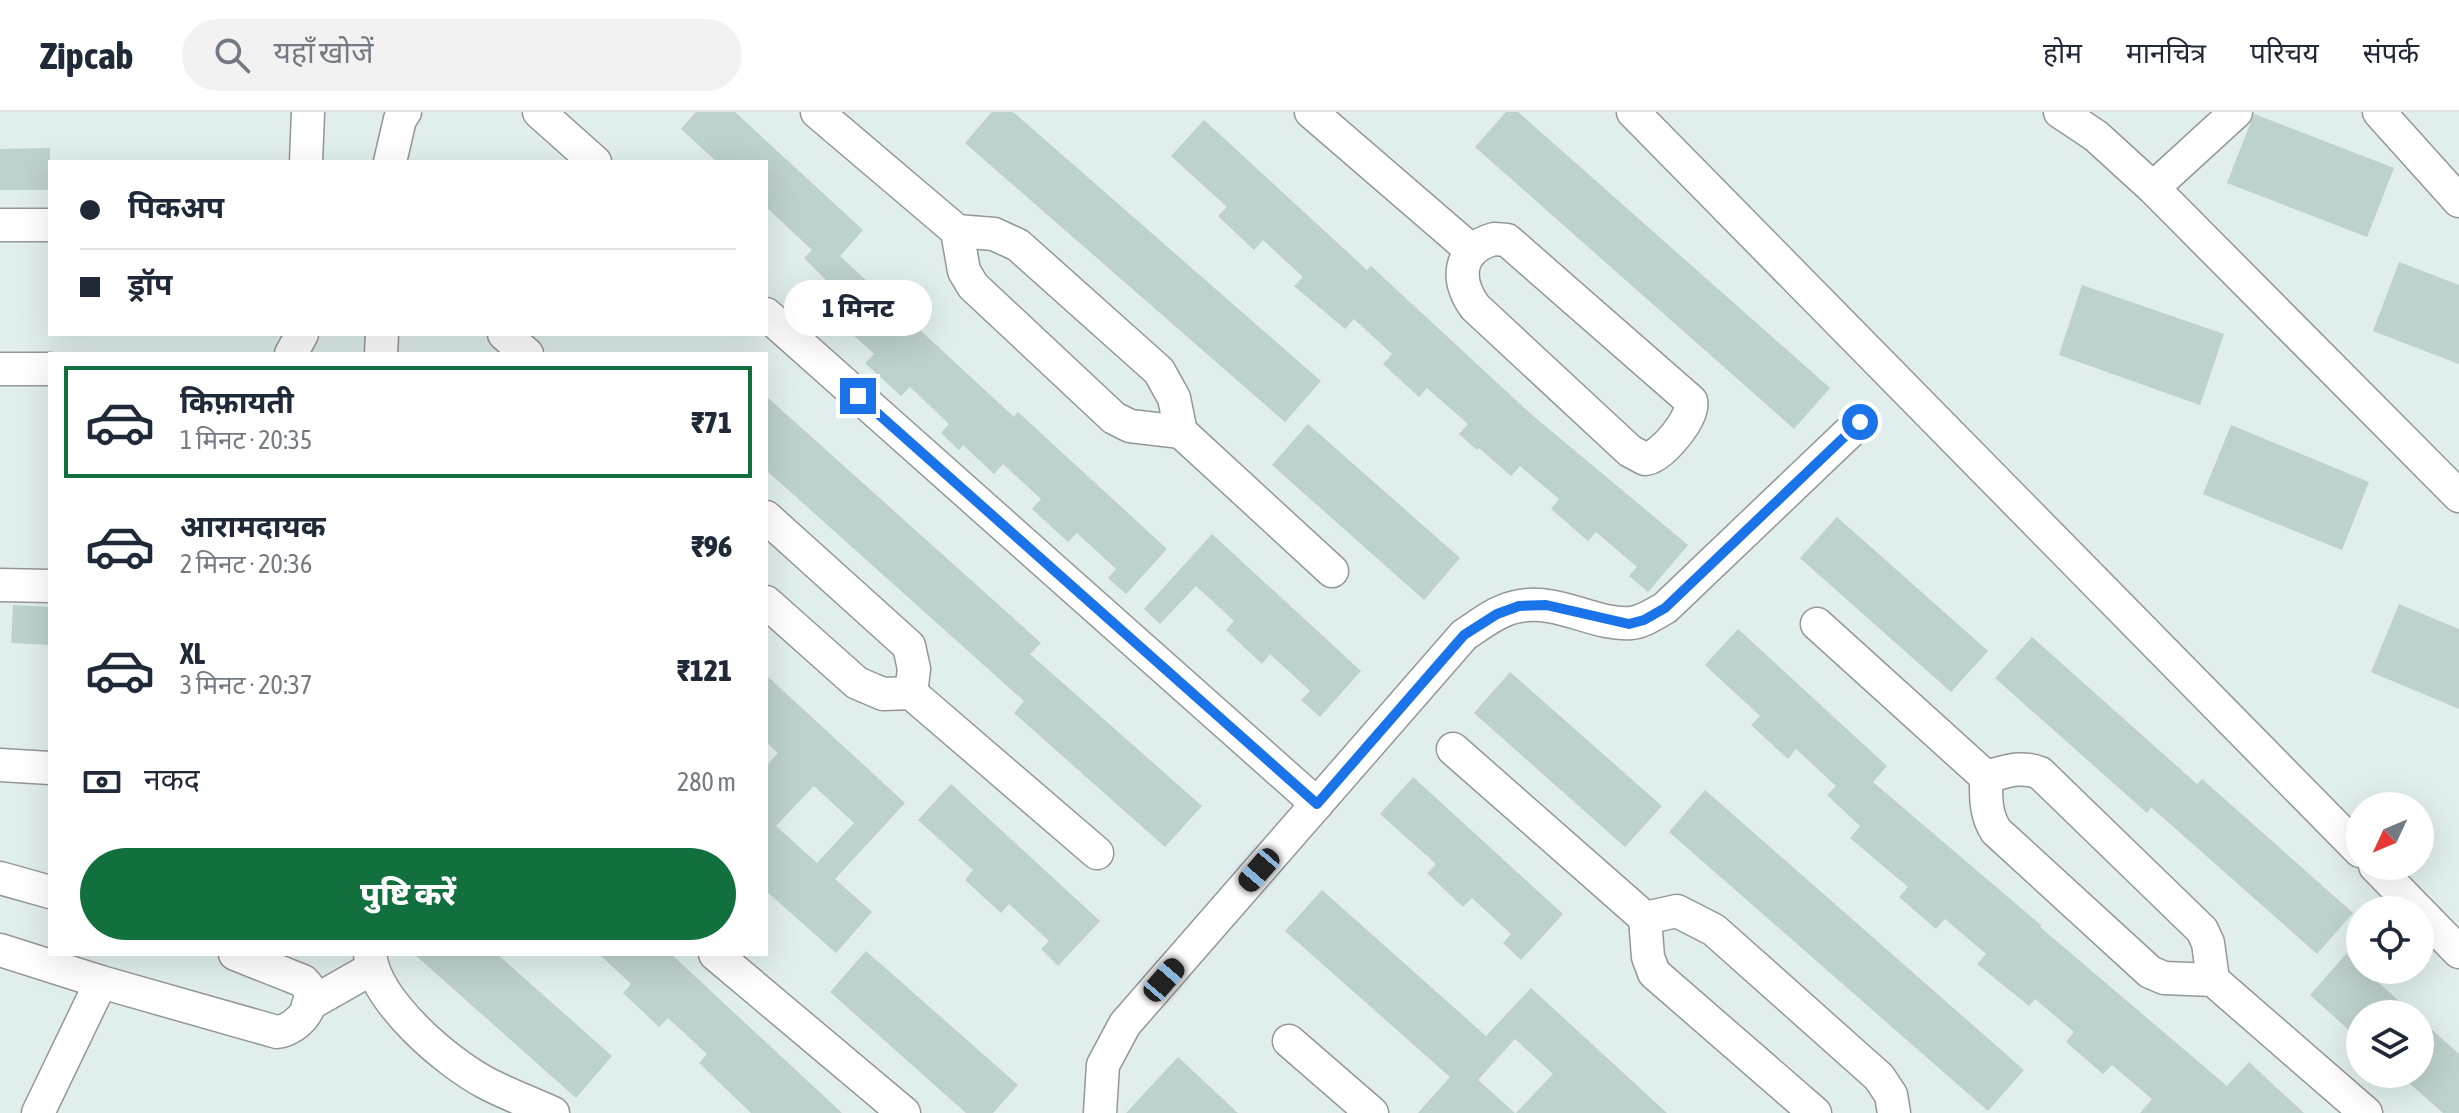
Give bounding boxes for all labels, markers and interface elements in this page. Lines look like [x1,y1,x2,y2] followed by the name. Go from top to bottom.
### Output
[182,19,742,91] search box
[210,33,254,77] icon: search
[40,34,134,77] text: Zipcab
[274,35,373,69] text: यहाँ खोजें
[2043,37,2082,69] text: होम
[2126,37,2206,69] text: मानचित्र
[2250,37,2319,69] text: परिचय
[2363,37,2419,69] text: संपर्क
[128,190,224,224] text: पिकअप
[128,267,172,301] text: ड्रॉप
[784,280,932,336] callout: 1 मिनट
[822,293,894,323] text: 1 मिनट
[840,378,876,414] route end
[180,385,294,419] text: किफ़ायती
[84,386,156,458] icon: car
[1842,404,1878,440] route start
[691,405,732,439] text: ₹71
[180,425,312,455] text: 1 मिनट · 20:35
[180,509,326,543] text: आरामदायक
[84,510,156,582] icon: car
[691,529,732,563] text: ₹96
[180,549,312,579] text: 2 मिनट · 20:36
[84,634,156,706] icon: car
[180,636,205,670] text: XL
[677,653,732,687] text: ₹121
[180,670,312,700] text: 3 मिनट · 20:37
[80,760,124,804] icon: cash
[144,762,200,796] text: नकद
[677,767,736,797] text: 280 m
[2346,792,2434,880] north arrow
[2346,792,2434,1088] map controls
[1234,844,1284,896] car
[80,848,736,940] button: पुष्टि करें
[2346,896,2434,984] button: locate
[1139,954,1189,1006] car
[2346,1000,2434,1088] button: layers

